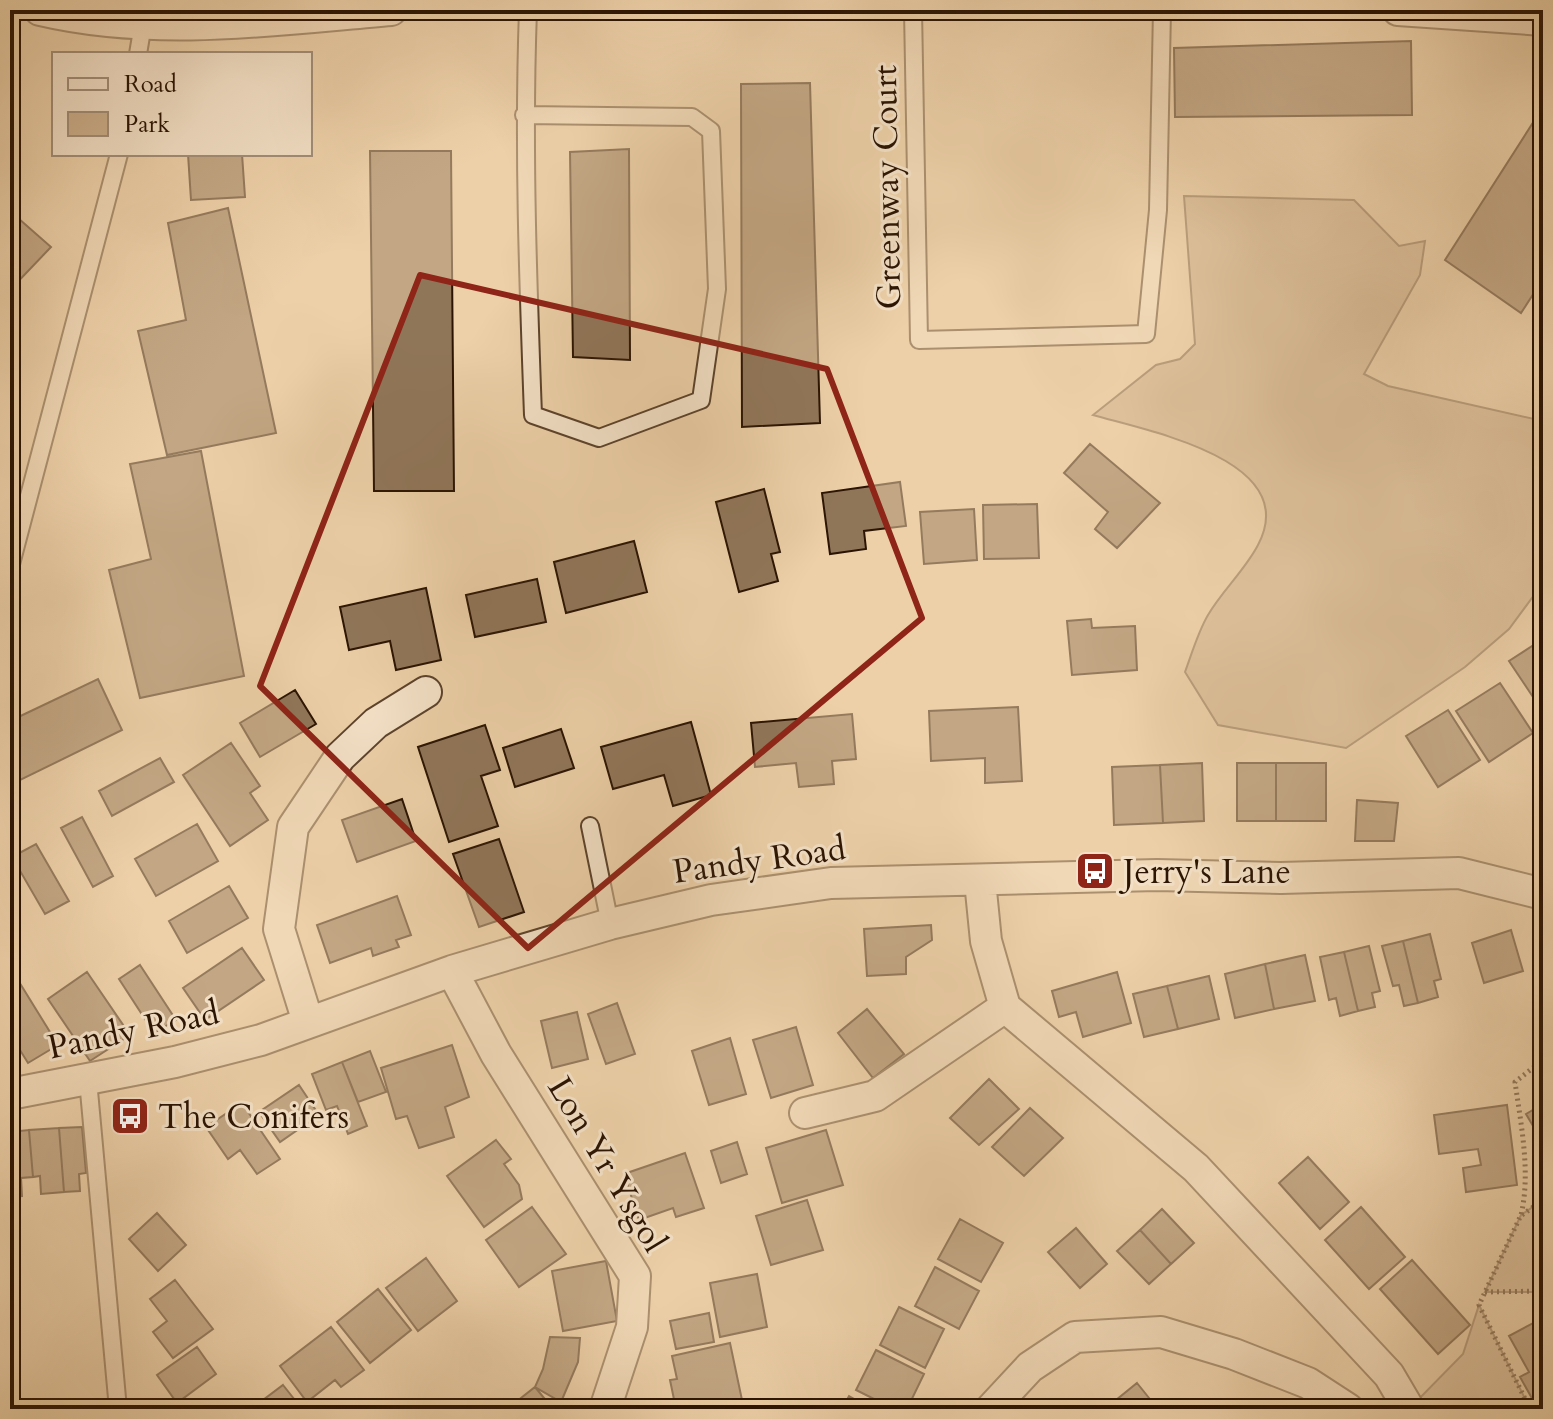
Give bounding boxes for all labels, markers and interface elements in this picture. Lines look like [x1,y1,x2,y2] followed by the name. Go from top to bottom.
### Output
[52,52,312,156] legend
[862,64,912,310] street label: Greenway Court
[124,68,177,101] text: Road
[124,108,170,141] text: Park
[670,825,849,895] street label: Pandy Road
[1118,849,1291,895] place label: Jerry's Lane
[1074,850,1116,892] bus stop icon: Jerry's Lane
[43,989,223,1071] street label: Pandy Road
[537,1068,678,1261] street label: Lon Yr Ysgol
[158,1094,349,1140] place label: The Conifers
[109,1095,151,1137] bus stop icon: The Conifers

